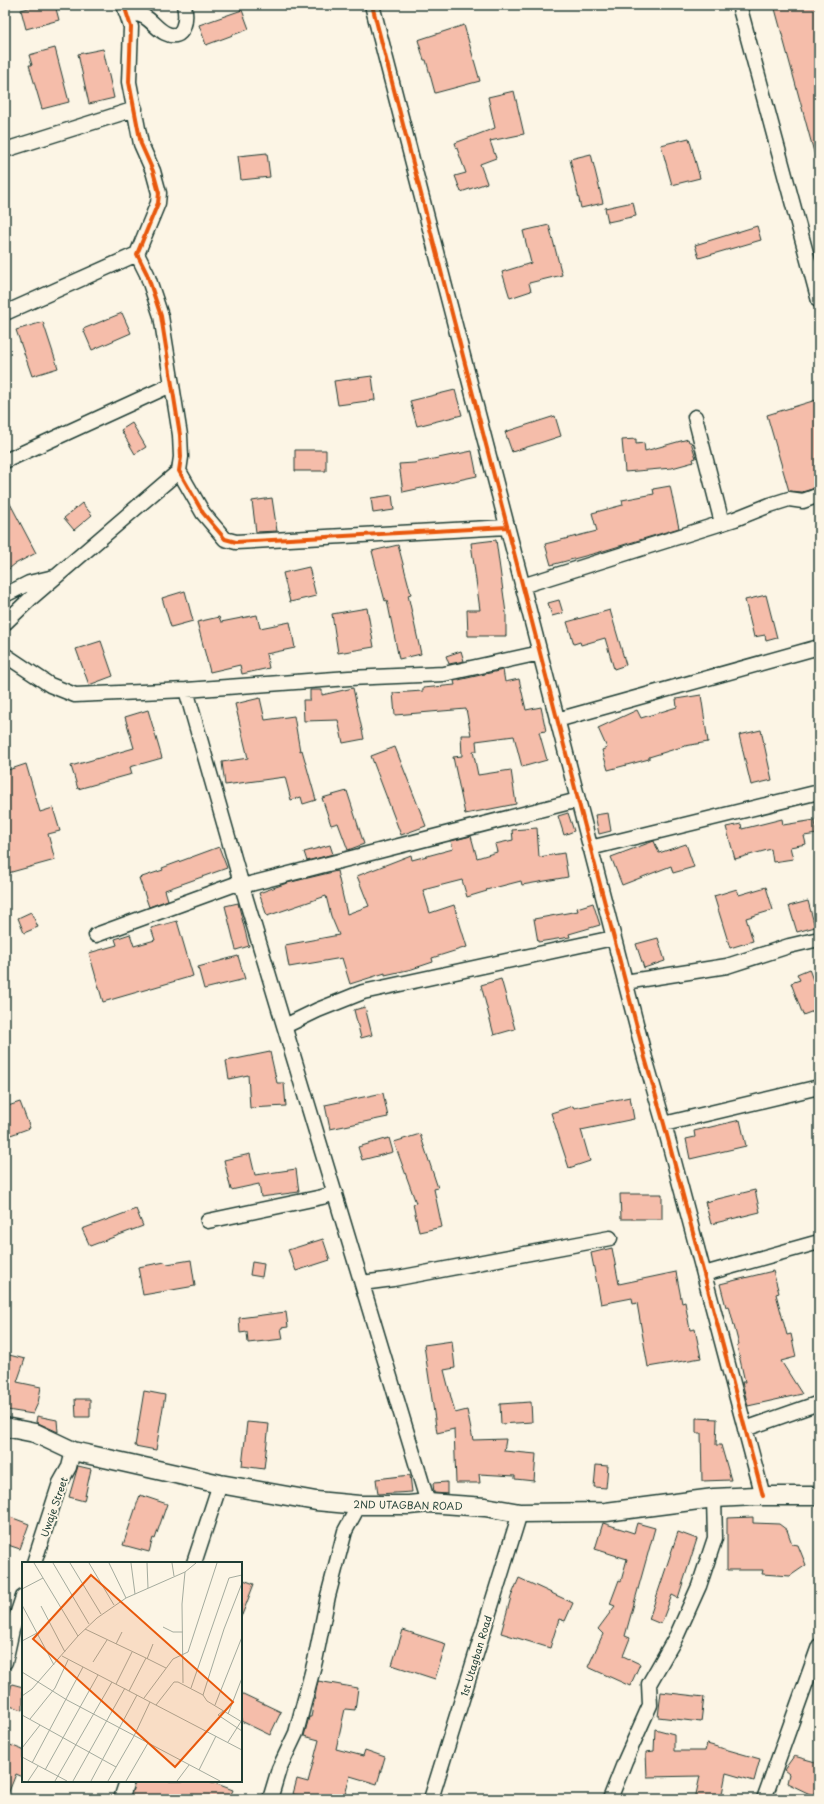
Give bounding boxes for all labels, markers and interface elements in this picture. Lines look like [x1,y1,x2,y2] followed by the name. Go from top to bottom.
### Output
[36,1475,71,1539] street label: Uwaje Street
[353,1496,463,1513] street label: 2ND UTAGBAN ROAD
[22,1562,242,1782] inset map
[456,1613,495,1698] street label: 1st Utagban Road

